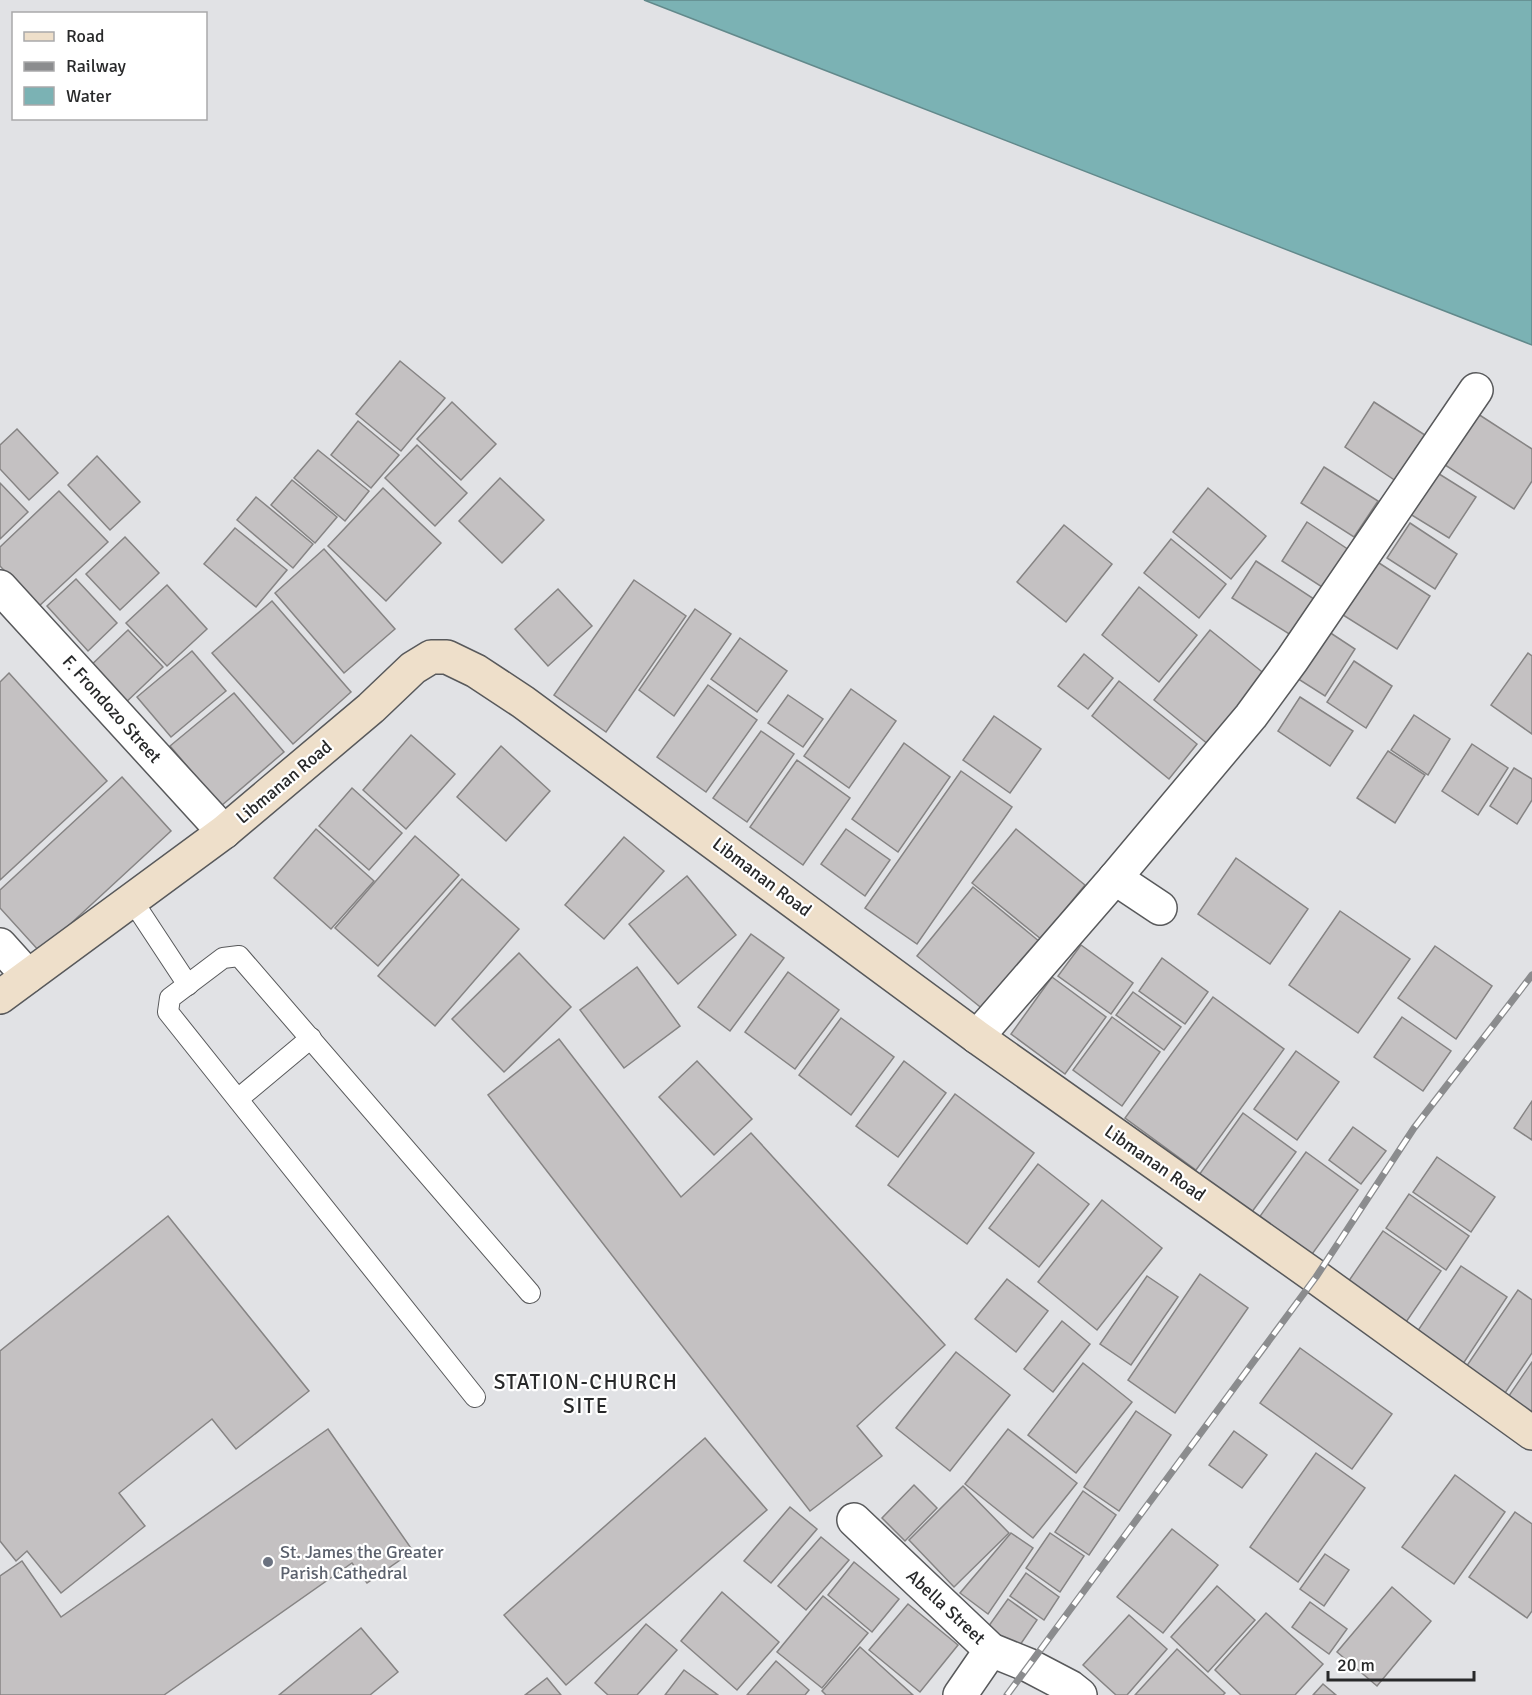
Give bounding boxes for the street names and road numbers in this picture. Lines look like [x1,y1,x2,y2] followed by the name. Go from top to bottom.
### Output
[58,651,166,767] street label: F. Frondozo Street
[232,736,336,828] street label: Libmanan Road
[708,833,816,921] street label: Libmanan Road
[1100,1120,1210,1206] street label: Libmanan Road
[902,1565,990,1649] street label: Abella Street

